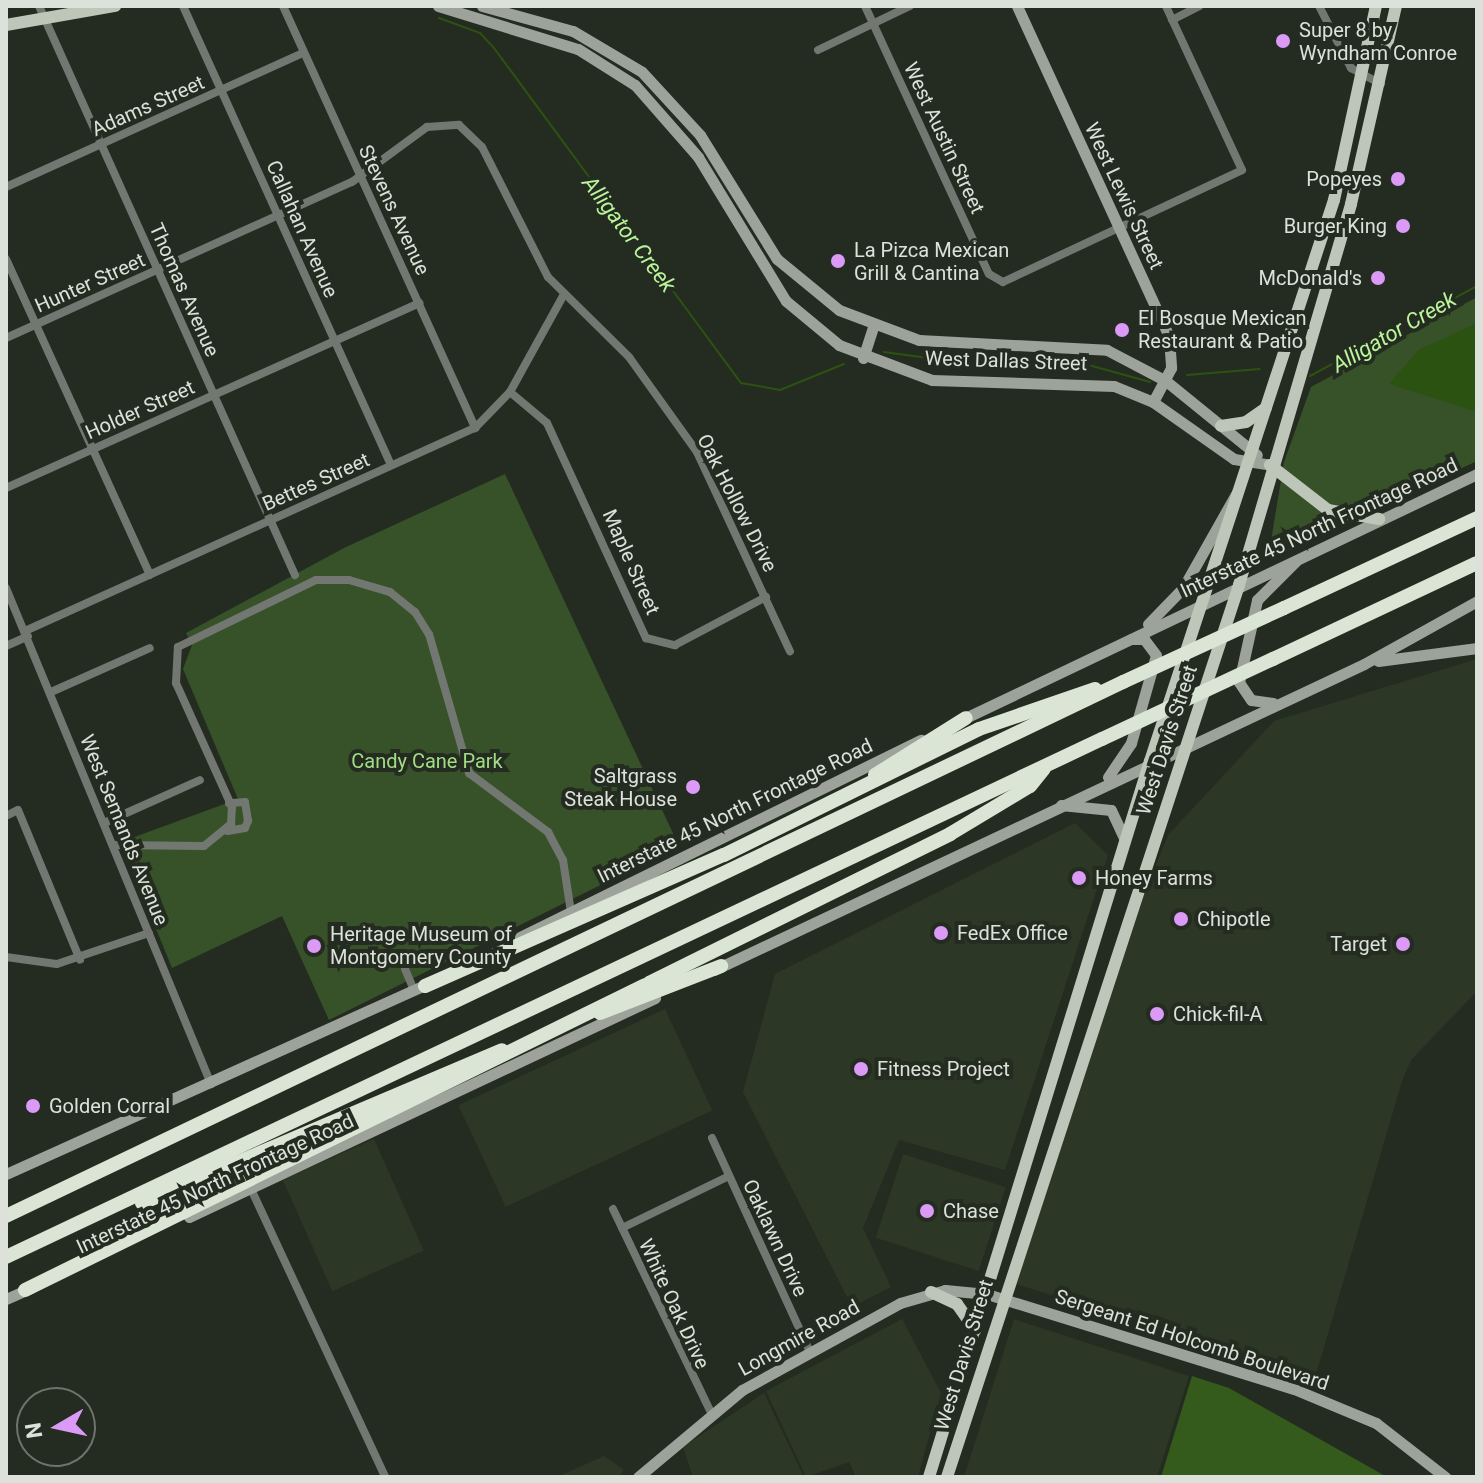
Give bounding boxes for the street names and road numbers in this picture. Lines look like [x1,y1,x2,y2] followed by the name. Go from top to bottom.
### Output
[898,58,990,218] street label: West Austin Street
[88,70,208,142] street label: Adams Street
[1079,119,1169,273] street label: West Lewis Street
[353,141,435,279] street label: Stevens Avenue
[261,157,343,301] street label: Callahan Avenue
[144,220,224,360] street label: Thomas Avenue
[31,248,149,318] street label: Hunter Street
[924,346,1088,376] street label: West Dallas Street
[82,375,198,445] street label: Holder Street
[692,430,782,576] street label: Oak Hollow Drive
[259,448,373,516] street label: Bettes Street
[1177,453,1461,603] street label: Interstate 45 North Frontage Road
[597,506,665,618] street label: Maple Street
[1131,662,1203,818] street label: West Davis Street
[75,731,173,929] street label: West Semands Avenue
[594,734,876,888] street label: Interstate 45 North Frontage Road
[73,1109,357,1259] street label: Interstate 45 North Frontage Road
[737,1176,813,1300] street label: Oaklawn Drive
[633,1235,715,1373] street label: White Oak Drive
[930,1277,998,1433] street label: West Davis Street
[1052,1284,1332,1396] street label: Sergeant Ed Holcomb Boulevard
[734,1295,864,1381] street label: Longmire Road

